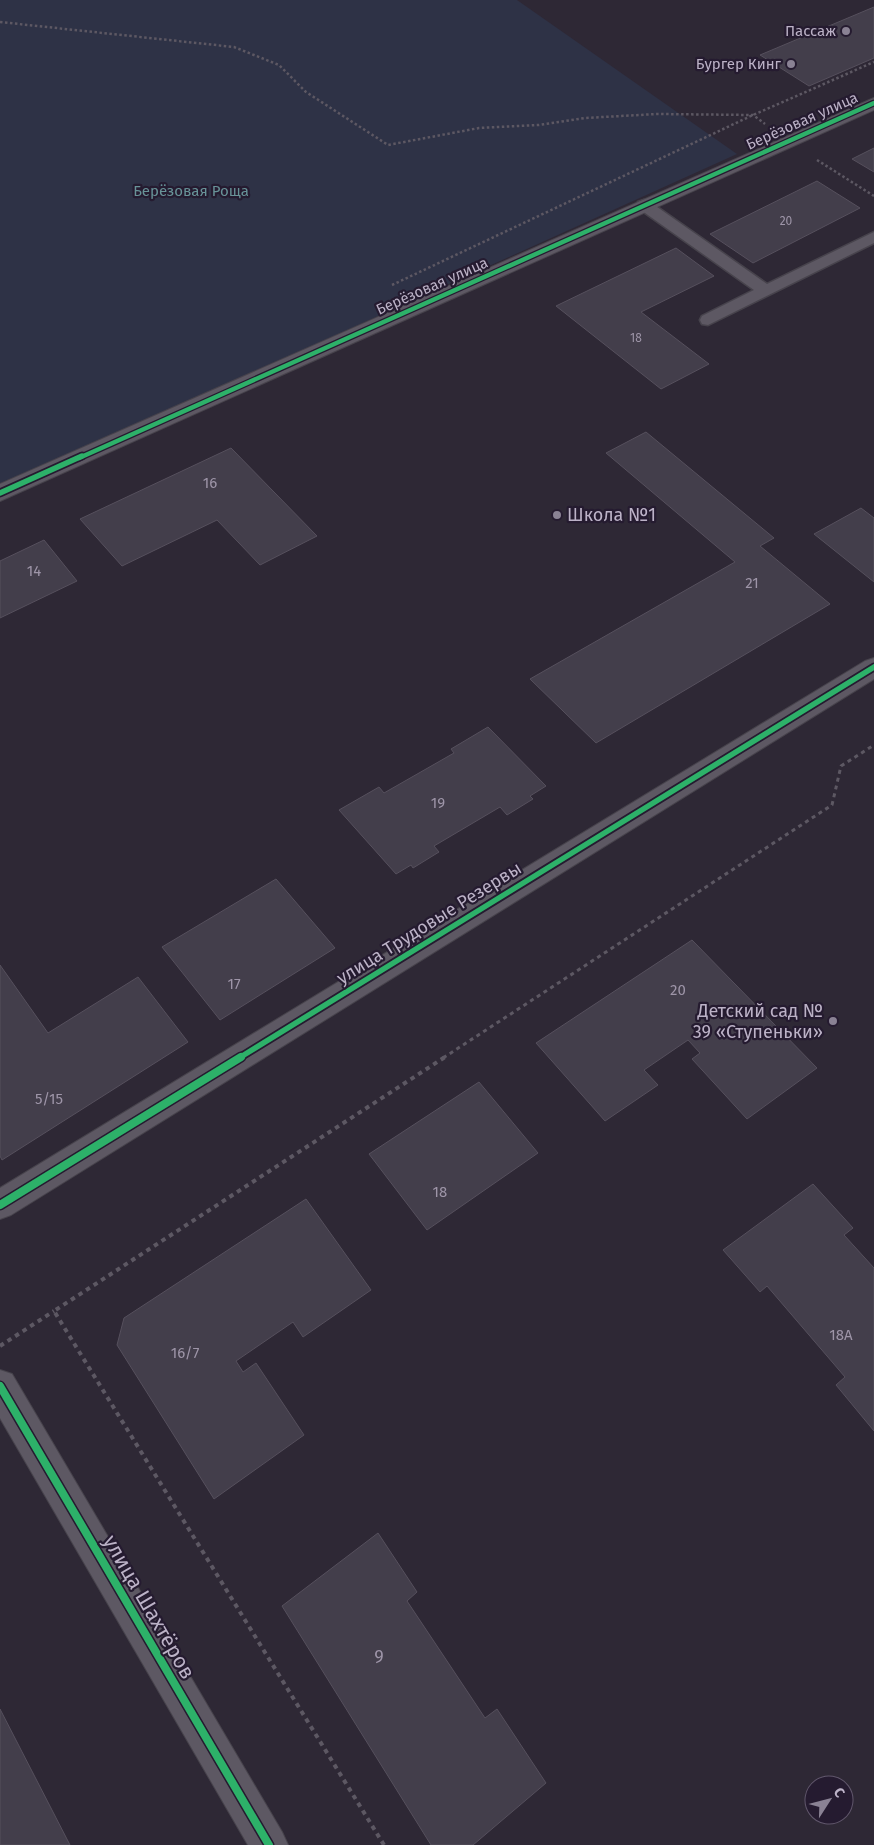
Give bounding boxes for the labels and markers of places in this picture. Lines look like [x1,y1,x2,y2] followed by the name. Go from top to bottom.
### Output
[785,22,836,40] place label: Пассаж
[840,25,852,37] marker: Пассаж
[696,55,782,73] place label: Бургер Кинг
[785,58,797,70] marker: Бургер Кинг
[567,504,656,526] place label: Школа №1
[551,509,563,521] marker: Школа №1
[693,1000,823,1043] place label: Детский сад № 39 «Ступеньки»
[827,1015,839,1027] marker: Детский сад № 39 «Ступеньки»

